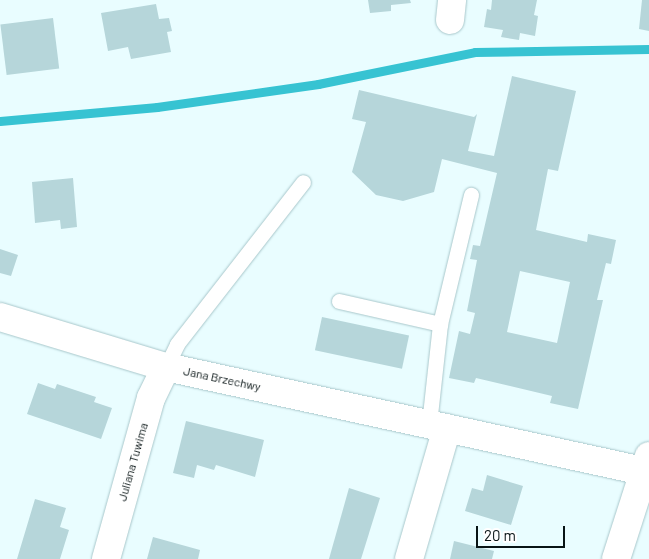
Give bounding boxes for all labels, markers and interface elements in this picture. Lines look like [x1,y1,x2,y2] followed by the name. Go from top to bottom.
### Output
[182,364,262,394] street label: Jana Brzechwy
[115,421,151,503] street label: Juliana Tuwima
[479,516,568,548] scale bar
[484,526,516,544] text: 20 m

